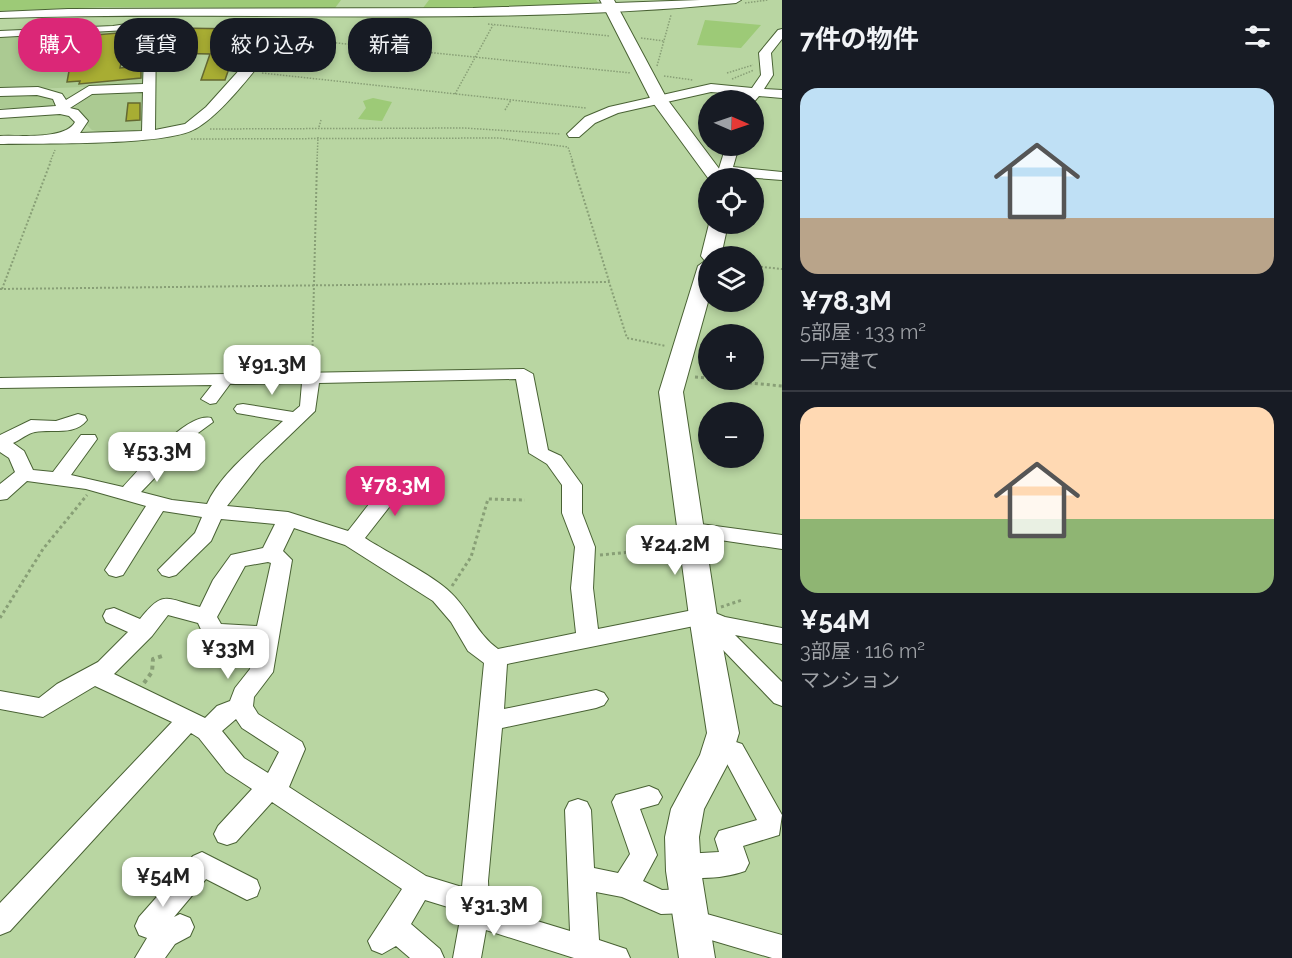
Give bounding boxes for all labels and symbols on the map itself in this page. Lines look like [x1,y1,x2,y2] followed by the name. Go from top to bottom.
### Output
[698,90,764,156] north arrow
[223,345,321,396] pin: ¥91.3M
[108,432,206,483] pin: ¥53.3M
[346,466,444,517] pin: ¥78.3M
[626,525,724,576] pin: ¥24.2M
[192,629,264,680] pin: ¥33M
[127,857,199,908] pin: ¥54M
[445,886,543,937] pin: ¥31.3M

